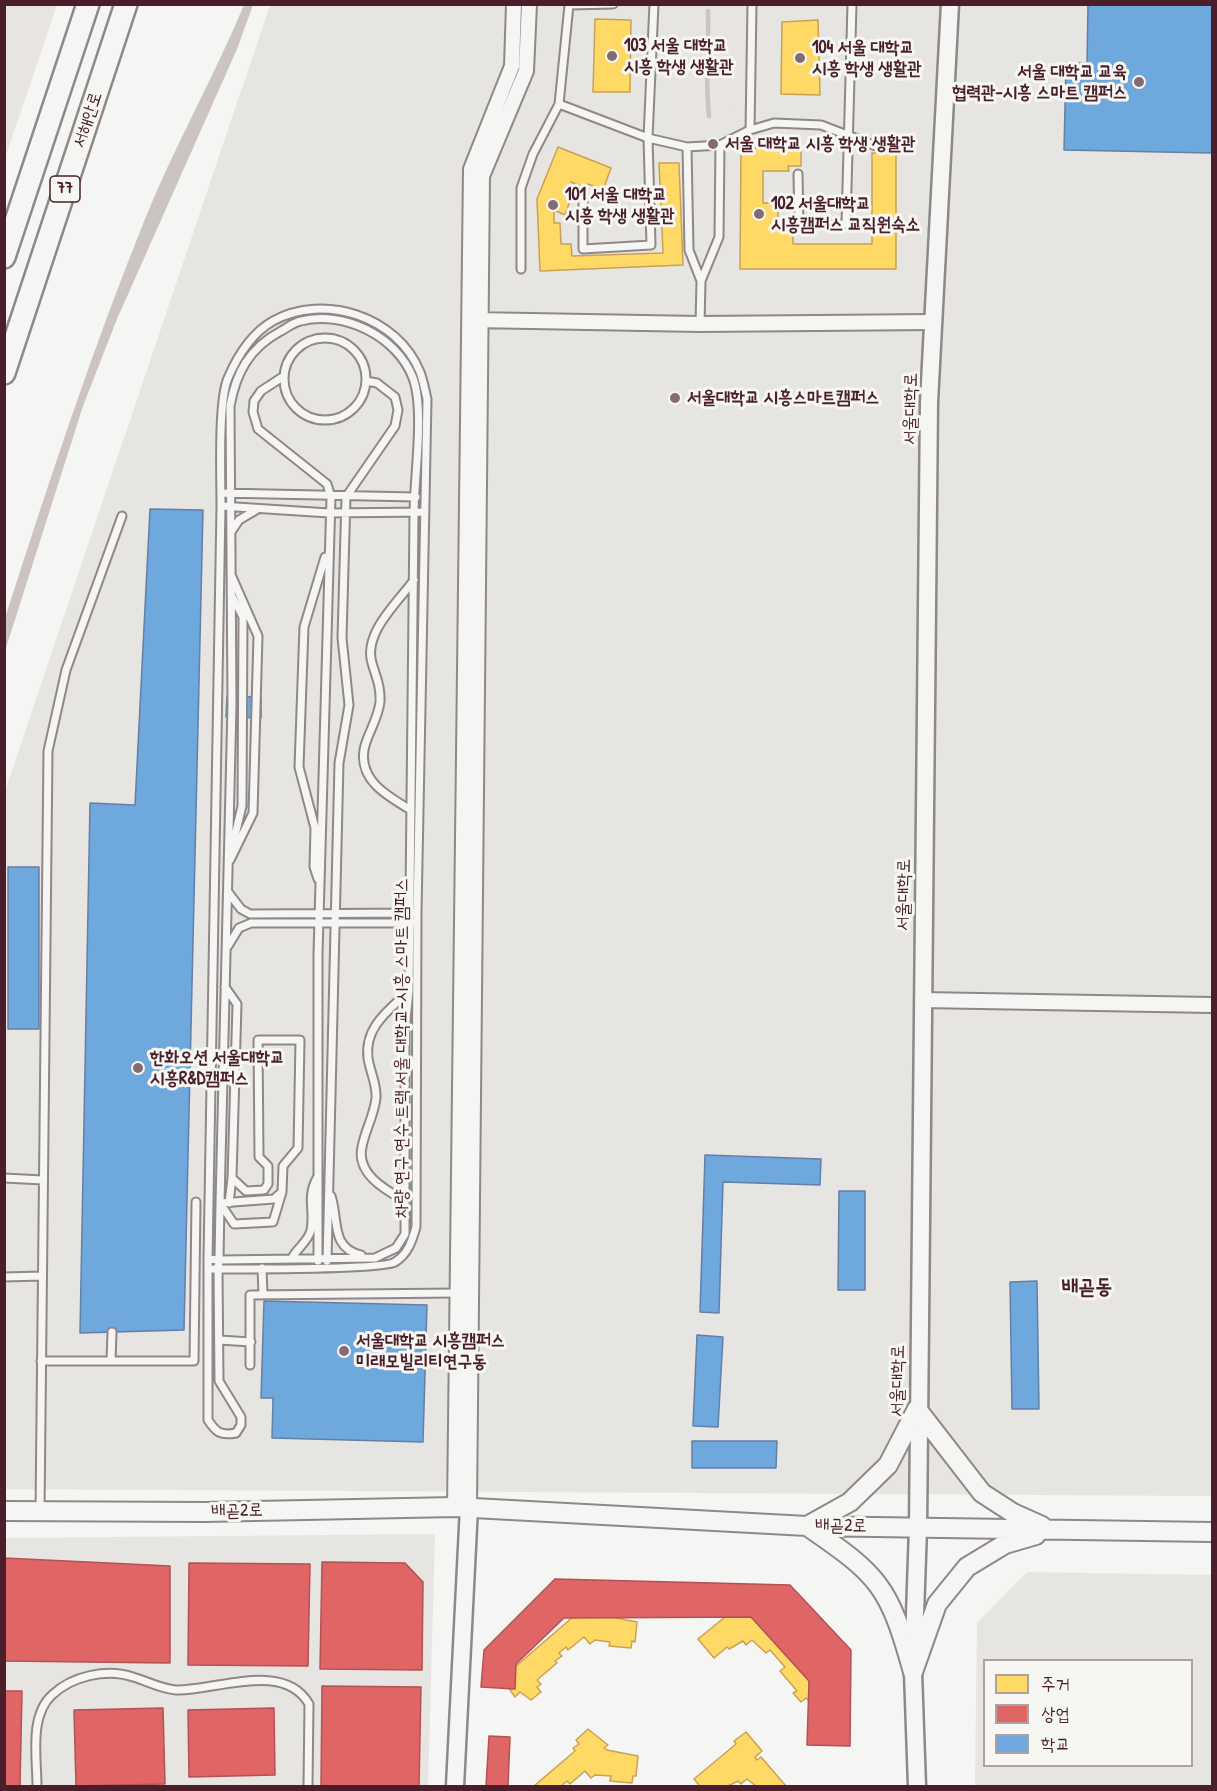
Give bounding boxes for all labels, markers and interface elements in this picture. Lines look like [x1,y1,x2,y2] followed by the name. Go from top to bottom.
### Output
[624,35,734,78] place label: 103 서울 대학교 시흥 학생 생활관
[812,37,922,80] place label: 104 서울 대학교 시흥 학생 생활관
[605,49,619,63] marker: 103 서울 대학교 시흥 학생 생활관
[793,51,807,65] marker: 104 서울 대학교 시흥 학생 생활관
[952,61,1127,104] place label: 서울 대학교 교육 협력관-시흥 스마트 캠퍼스
[1132,75,1146,89] marker: 서울 대학교 교육 협력관-시흥 스마트 캠퍼스
[69,89,107,151] street label: 서해안로
[725,133,915,155] place label: 서울 대학교 시흥 학생 생활관
[706,137,720,151] marker: 서울 대학교 시흥 학생 생활관
[50,176,80,202] road number: 77
[565,184,675,226] place label: 101 서울 대학교 시흥 학생 생활관
[771,193,920,236] place label: 102 서울대학교 시흥캠퍼스 교직원숙소
[546,198,560,212] marker: 101 서울 대학교 시흥 학생 생활관
[752,207,766,221] marker: 102 서울대학교 시흥캠퍼스 교직원숙소
[900,373,922,445] street label: 서울대학로
[687,387,879,409] place label: 서울대학교 시흥스마트캠퍼스
[668,391,682,405] marker: 서울대학교 시흥스마트캠퍼스
[893,859,915,931] street label: 서울대학로
[391,878,413,1218] street label: 차량 연구 연수 트랙 서울 대학교-시흥 스마트 캠퍼스
[150,1047,284,1090] place label: 한화오션 서울대학교 시흥R&D캠퍼스
[131,1061,145,1075] marker: 한화오션 서울대학교 시흥R&D캠퍼스
[1062,1274,1112,1300] district label: 배곧동
[356,1330,505,1372] place label: 서울대학교 시흥캠퍼스 미래모빌리티연구동
[337,1344,351,1358] marker: 서울대학교 시흥캠퍼스 미래모빌리티연구동
[887,1345,909,1417] street label: 서울대학로
[211,1500,263,1522] street label: 배곧2로
[815,1515,867,1537] street label: 배곧2로
[983,1659,1193,1767] legend
[1041,1671,1070,1696] text: 주거
[1041,1701,1070,1726] text: 상업
[1041,1731,1070,1756] text: 학교

